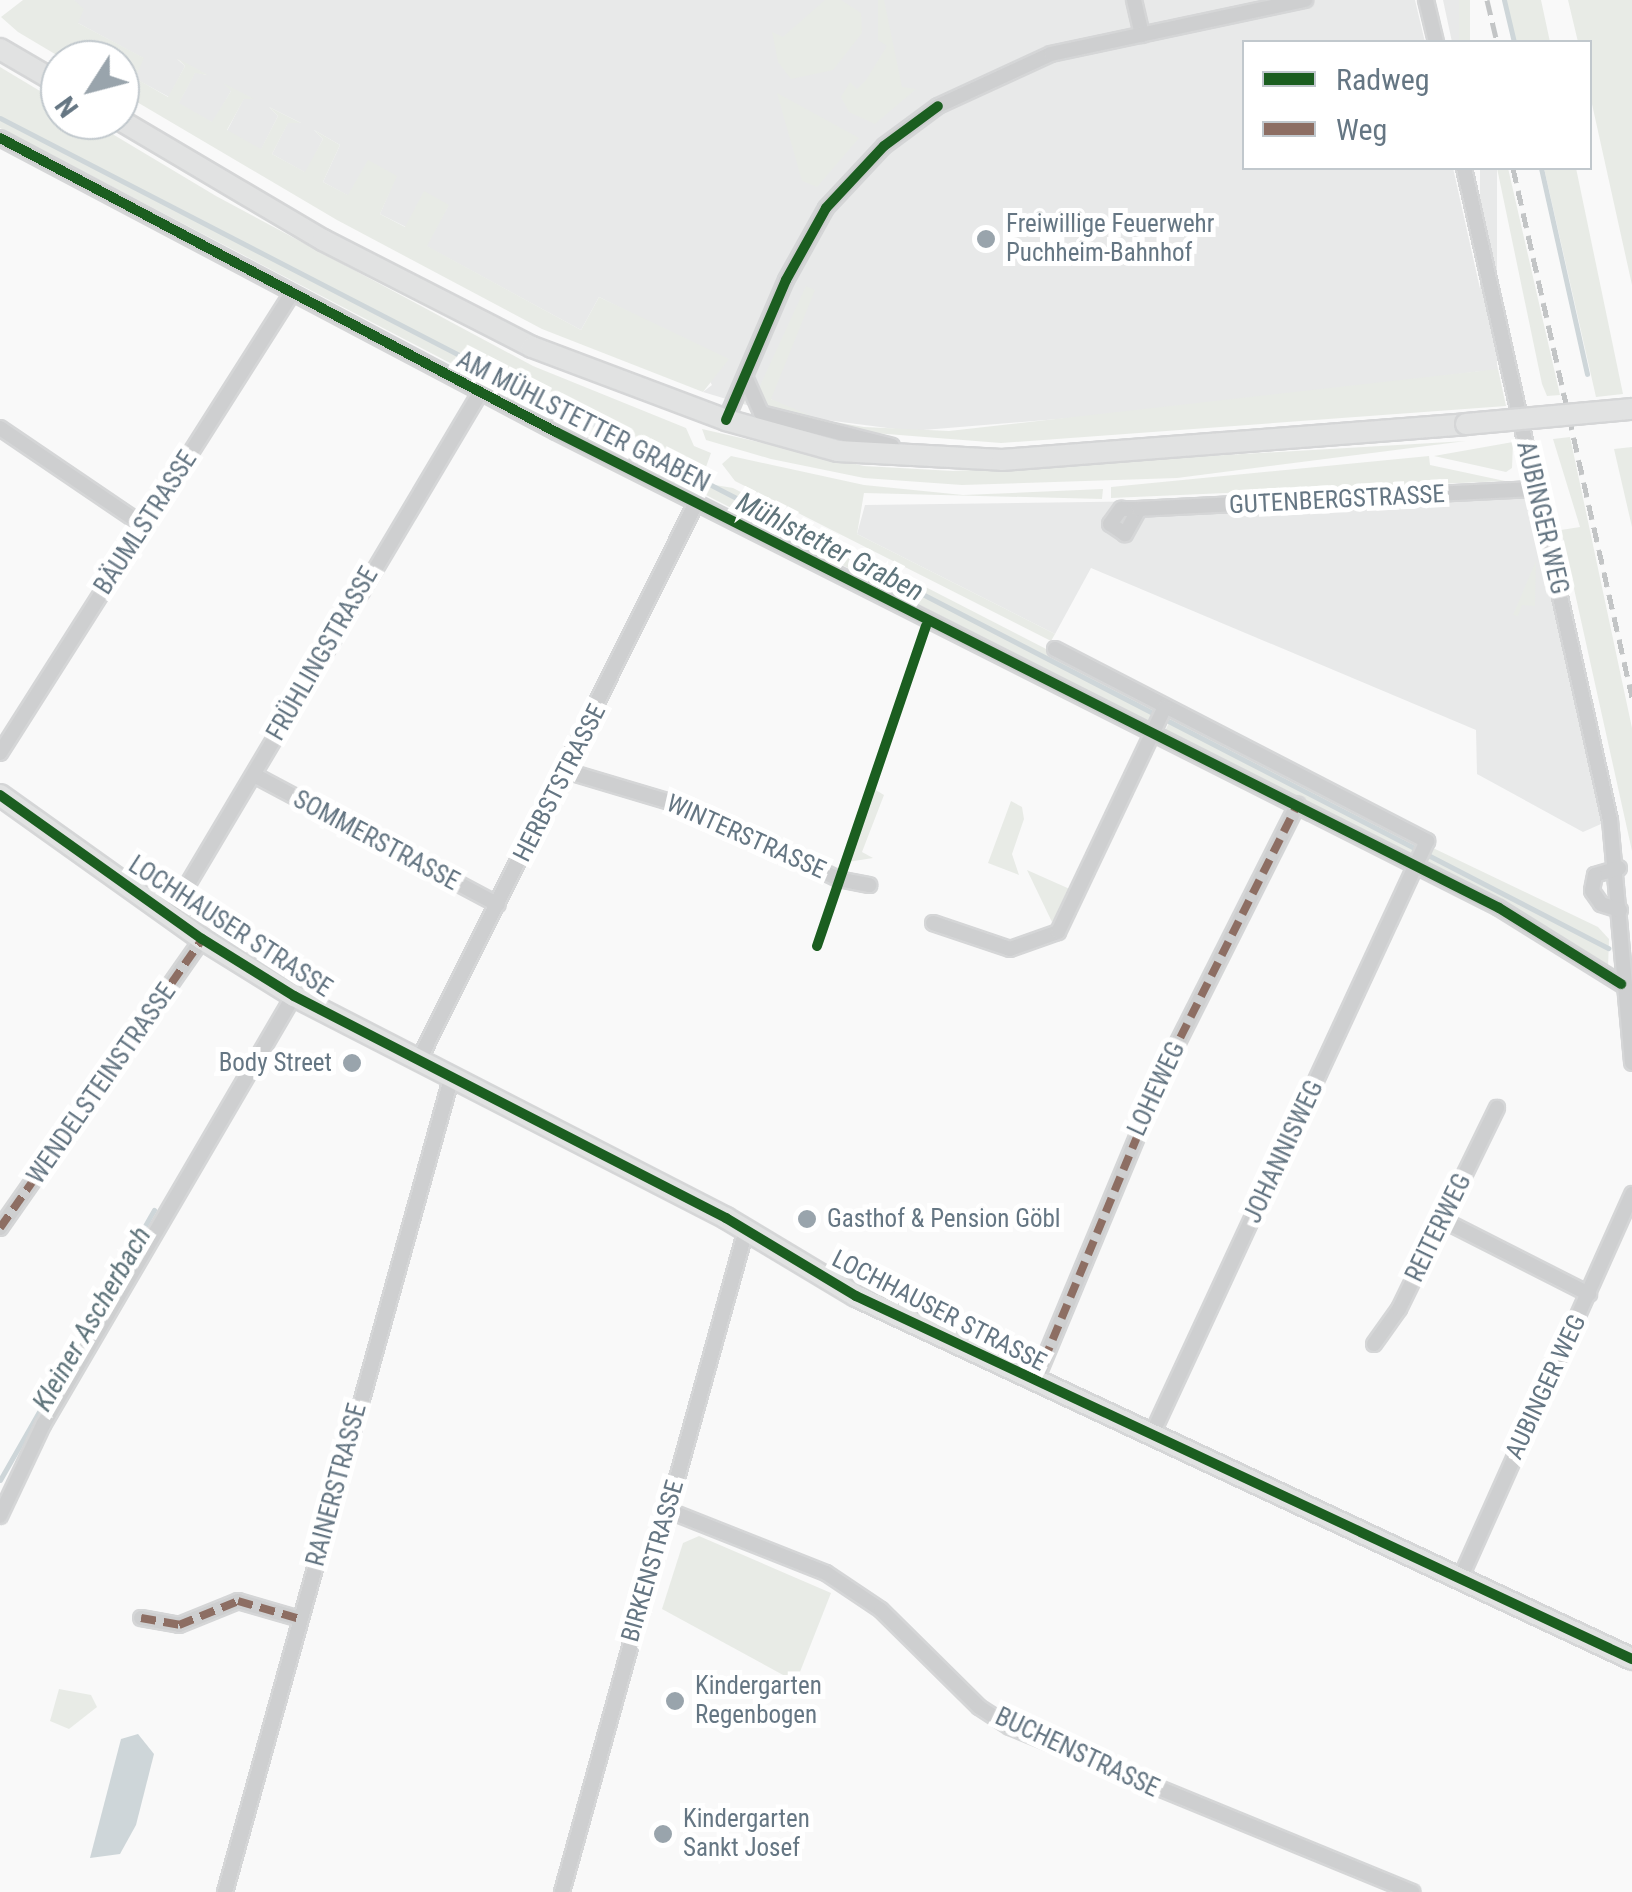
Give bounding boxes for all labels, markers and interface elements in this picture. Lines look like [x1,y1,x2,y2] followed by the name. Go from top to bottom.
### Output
[40,40,140,140] north arrow
[1242,40,1592,170] legend
[1336,62,1430,97] text: Radweg
[49,90,85,123] text: N
[1336,112,1387,147] text: Weg
[1006,210,1214,269] place label: Freiwillige Feuerwehr Puchheim-Bahnhof
[975,228,997,250] marker: Freiwillige Feuerwehr Puchheim-Bahnhof
[452,345,714,499] street label: AM MÜHLSTETTER GRABEN
[1510,439,1574,597] street label: AUBINGER WEG
[89,446,203,600] street label: BÄUMLSTRASSE
[1228,479,1446,521] street label: GUTENBERGSTRASSE
[731,485,929,609] water label: Mühlstetter Graben
[261,562,385,746] street label: FRÜHLINGSTRASSE
[507,699,613,867] street label: HERBSTSTRASSE
[288,785,464,897] street label: SOMMERSTRASSE
[662,788,830,886] street label: WINTERSTRASSE
[123,850,337,1004] street label: LOCHHAUSER STRASSE
[22,978,182,1190] street label: WENDELSTEINSTRASSE
[1122,1037,1192,1141] street label: LOHEWEG
[219,1048,332,1078] place label: Body Street
[341,1052,363,1074] marker: Body Street
[1238,1076,1330,1228] street label: JOHANNISWEG
[1400,1169,1478,1287] street label: REITERWEG
[827,1204,1061,1234] place label: Gasthof & Pension Göbl
[796,1208,818,1230] marker: Gasthof & Pension Göbl
[26,1221,158,1417] water label: Kleiner Ascherbach
[827,1244,1051,1378] street label: LOCHHAUSER STRASSE
[1499,1310,1593,1464] street label: AUBINGER WEG
[301,1400,373,1570] street label: RAINERSTRASSE
[616,1477,690,1645] street label: BIRKENSTRASSE
[695,1672,822,1731] place label: Kindergarten Regenbogen
[664,1690,686,1712] marker: Kindergarten Regenbogen
[990,1702,1164,1804] street label: BUCHENSTRASSE
[683,1805,810,1864] place label: Kindergarten Sankt Josef
[652,1823,674,1845] marker: Kindergarten Sankt Josef

